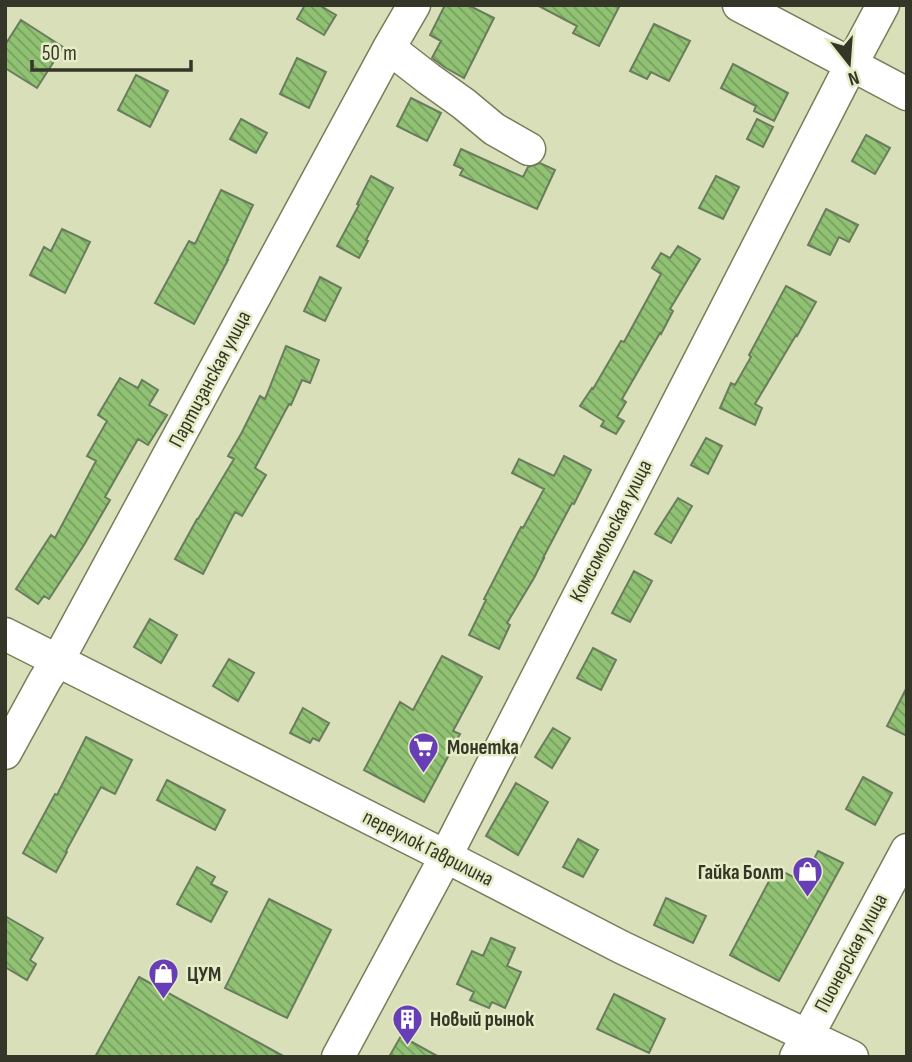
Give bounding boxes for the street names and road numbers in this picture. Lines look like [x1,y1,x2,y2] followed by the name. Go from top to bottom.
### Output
[164,307,256,451] street label: Партизанская улица
[564,456,658,606] street label: Комсомольская улица
[358,804,498,892] street label: переулок Гаврилина
[809,889,893,1017] street label: Пионерская улица

